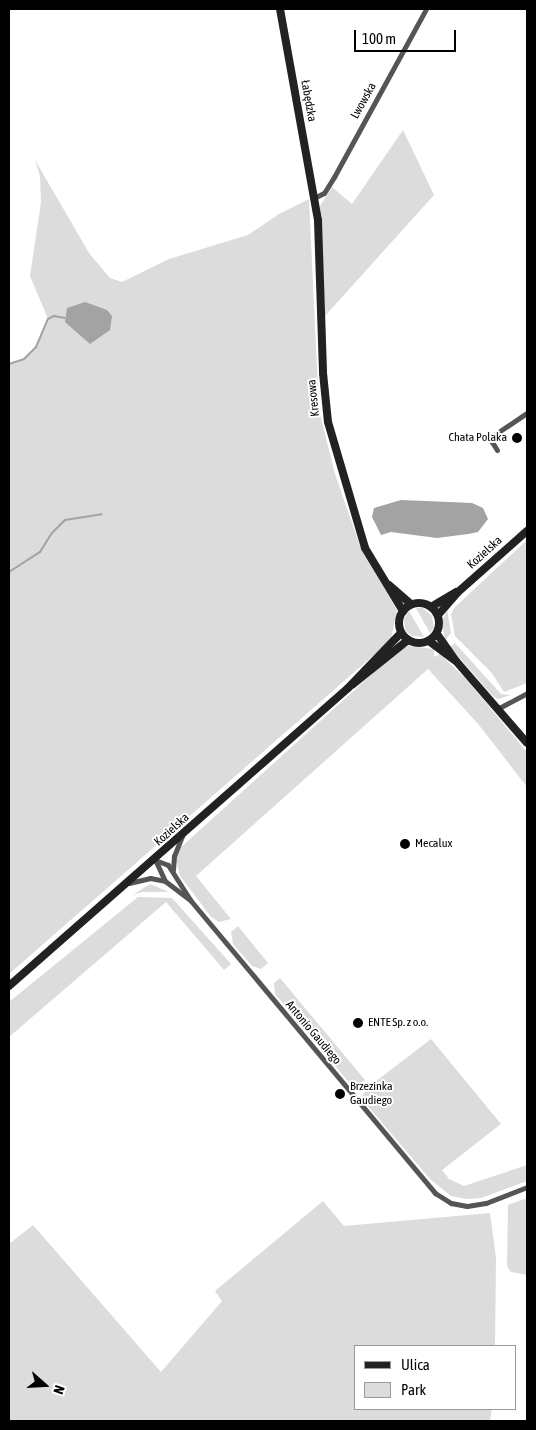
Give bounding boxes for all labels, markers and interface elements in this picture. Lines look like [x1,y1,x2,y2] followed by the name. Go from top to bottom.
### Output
[356,20,458,52] scale bar
[362,30,396,47] text: 100 m
[297,79,319,123] street label: Łabędzka
[348,80,380,122] street label: Lwowska
[305,379,323,417] street label: Kresowa
[449,431,507,445] place label: Chata Polaka
[511,432,523,444] marker: Chata Polaka
[465,534,505,572] street label: Kozielska
[152,811,192,849] street label: Kozielska
[415,837,452,851] place label: Mecalux
[399,838,411,850] marker: Mecalux
[282,998,344,1068] street label: Antonio Gaudiego
[368,1016,428,1030] place label: ENTE Sp. z o.o.
[352,1017,364,1029] marker: ENTE Sp. z o.o.
[350,1080,393,1108] place label: Brzezinka Gaudiego
[334,1088,346,1100] marker: Brzezinka Gaudiego
[354,1345,516,1410] legend
[401,1356,430,1373] text: Ulica
[20,1360,70,1410] north arrow
[401,1381,426,1398] text: Park
[50,1383,68,1396] text: N

